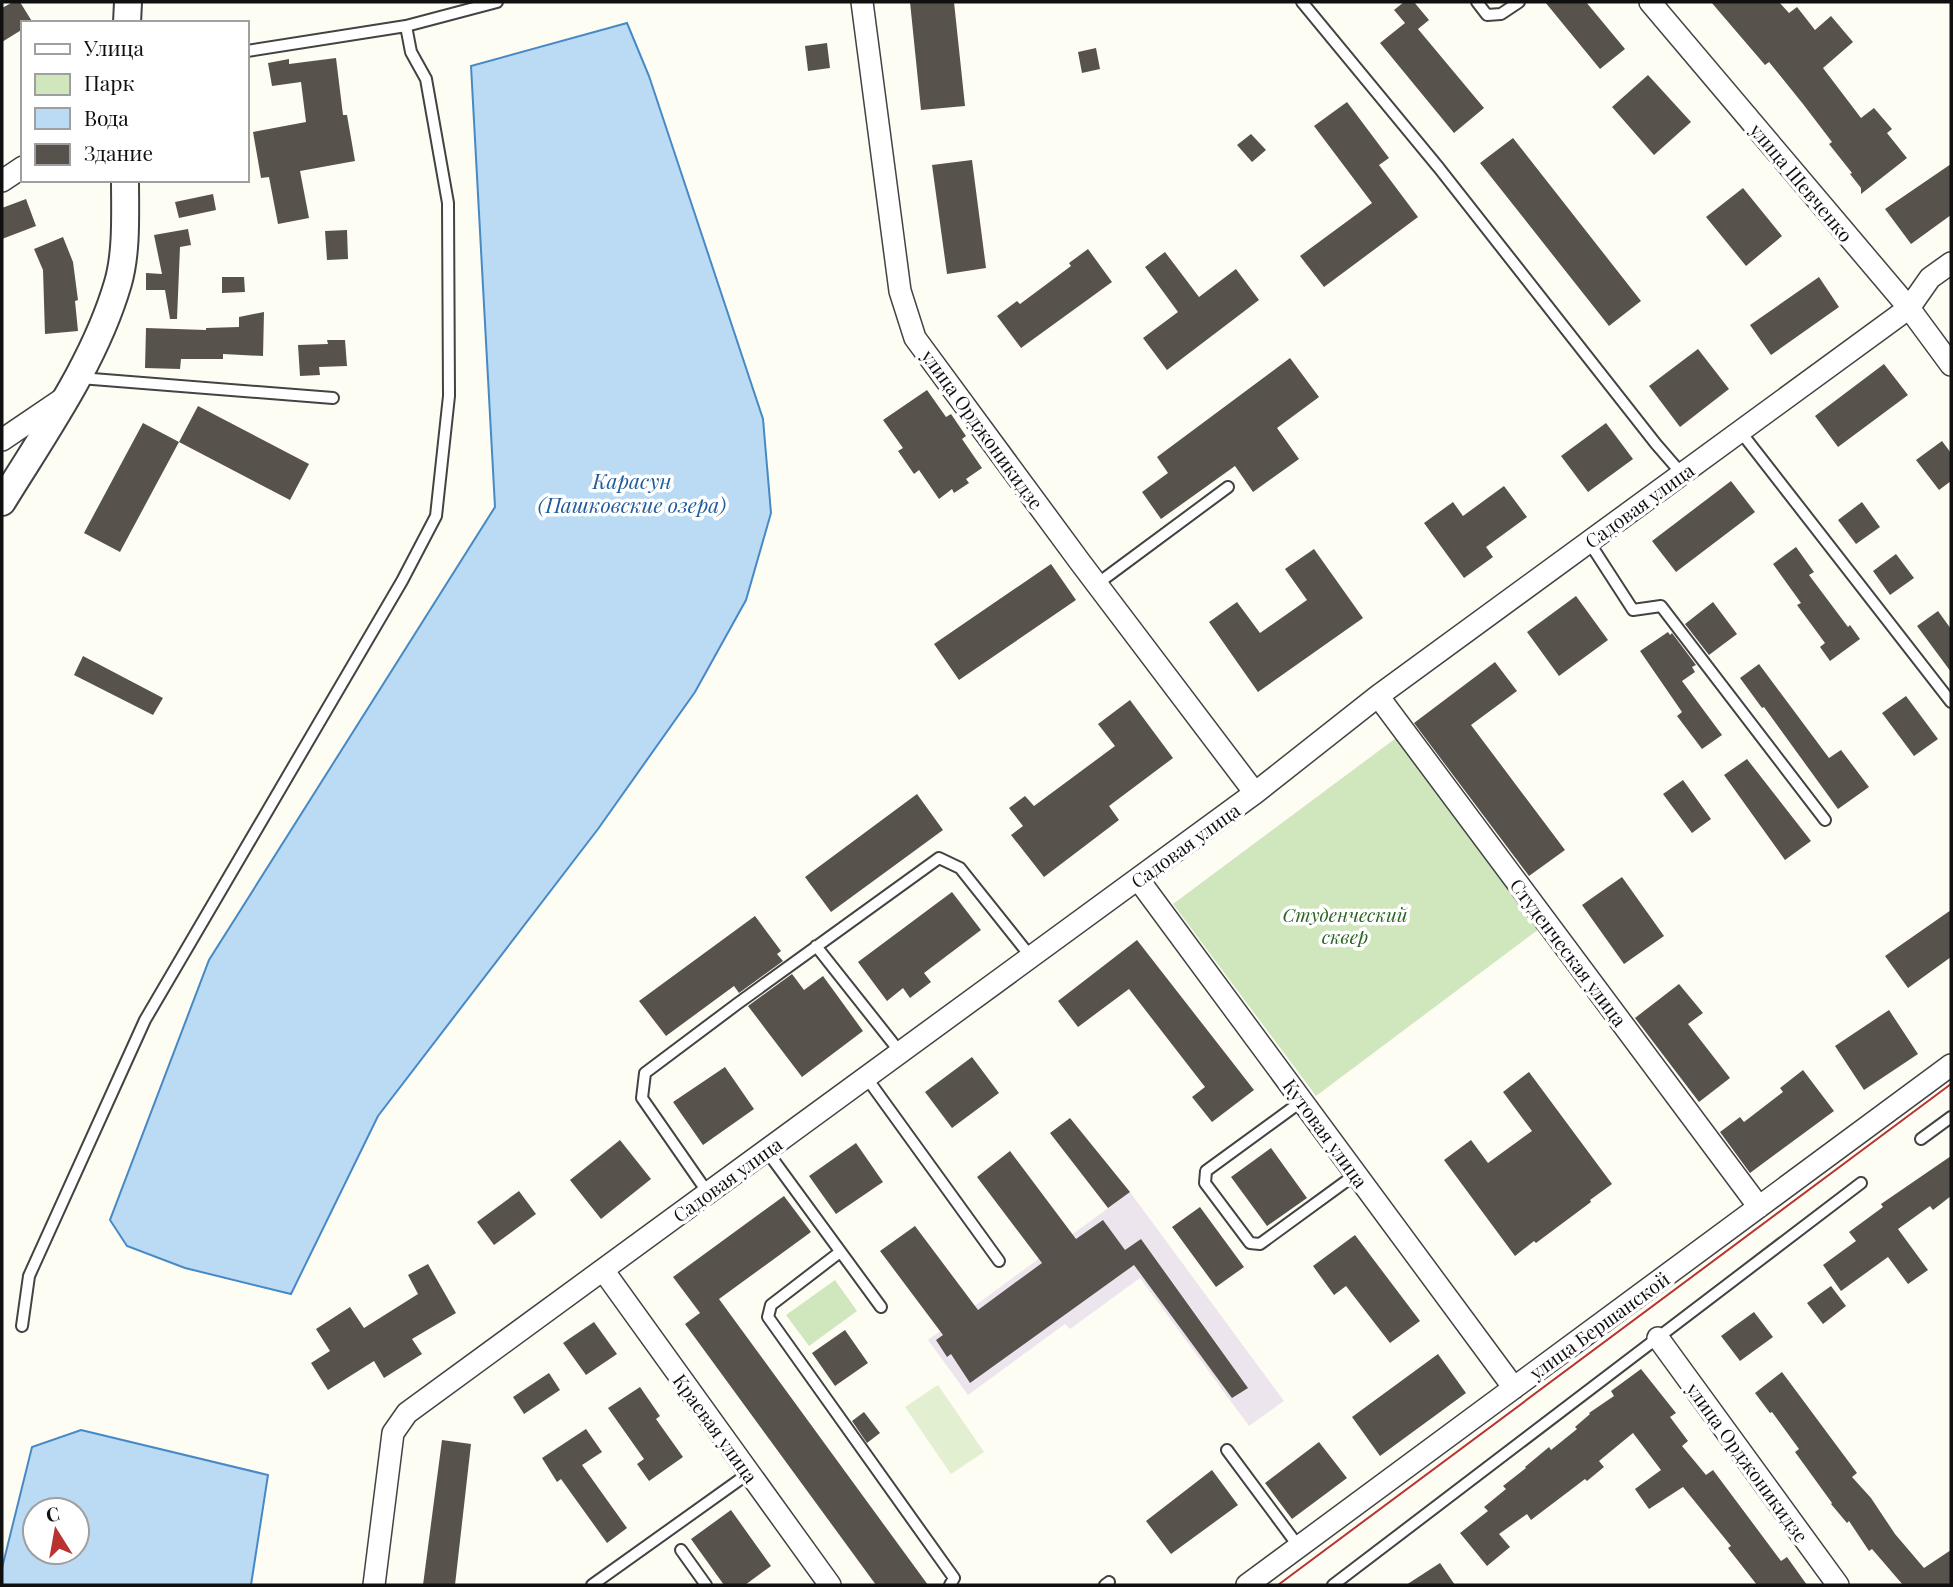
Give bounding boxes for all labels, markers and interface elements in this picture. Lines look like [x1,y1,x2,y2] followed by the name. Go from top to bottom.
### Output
[21,21,248,182] legend
[83,33,145,61] text: Улица
[84,68,134,96] text: Парк
[84,103,129,131] text: Вода
[1744,116,1859,247] street label: улица Шевченко
[84,138,153,166] text: Здание
[916,343,1050,514] street label: улица Орджоникидзе
[1579,456,1699,553] street label: Садовая улица
[538,466,726,518] water label: Карасун (Пашковские озера)
[1125,796,1245,893] street label: Садовая улица
[1505,873,1634,1032] street label: Студенческая улица
[1283,901,1409,949] park label: Студенческий сквер
[1278,1073,1375,1193] street label: Кутовая улица
[667,1130,787,1227] street label: Садовая улица
[1523,1265,1674,1385] street label: улица Бершанской
[668,1368,765,1488] street label: Краевая улица
[1681,1376,1815,1547] street label: улица Орджоникидзе
[21,1496,91,1566] north arrow
[44,1499,62,1527] text: С

